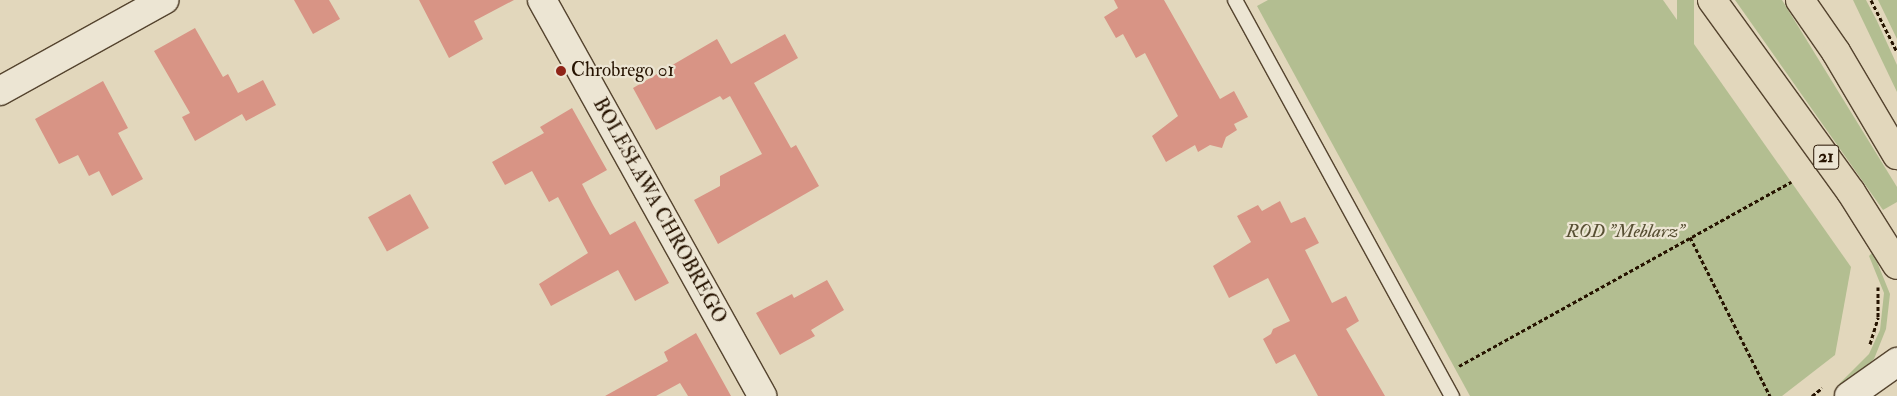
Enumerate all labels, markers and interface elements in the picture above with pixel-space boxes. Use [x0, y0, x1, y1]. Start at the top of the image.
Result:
place label: Chrobrego 01 [571, 60, 674, 82]
marker: Chrobrego 01 [555, 65, 567, 77]
street label: BOLESŁAWA CHROBREGO [587, 94, 731, 328]
road number: 21 [1812, 142, 1840, 172]
park label: ROD "Meblarz" [1566, 221, 1684, 243]

